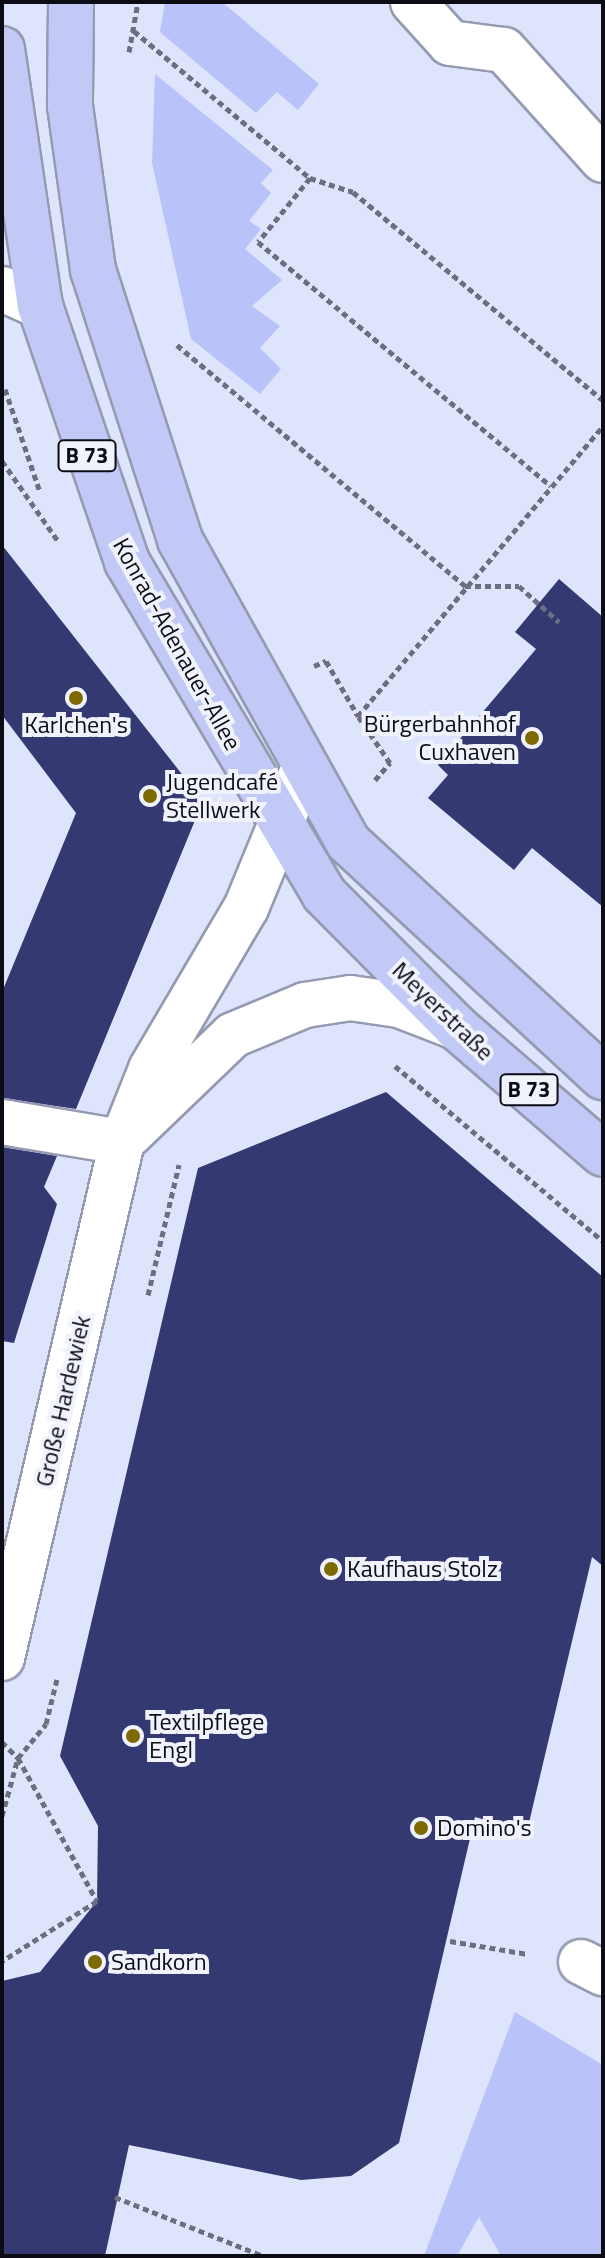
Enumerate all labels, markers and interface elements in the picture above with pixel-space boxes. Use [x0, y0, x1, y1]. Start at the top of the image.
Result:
road number: B 73 [57, 438, 117, 474]
street label: Konrad-Adenauer-Allee [107, 533, 247, 755]
marker: Karlchen's [67, 689, 85, 707]
place label: Bürgerbahnhof Cuxhaven [364, 710, 516, 766]
place label: Karlchen's [24, 711, 128, 739]
marker: Bürgerbahnhof Cuxhaven [523, 729, 541, 747]
place label: Jugendcafé Stellwerk [166, 768, 278, 824]
marker: Jugendcafé Stellwerk [141, 787, 159, 805]
street label: Meyerstraße [386, 956, 500, 1066]
road number: B 73 [499, 1072, 559, 1108]
street label: Große Hardewiek [29, 1313, 97, 1489]
place label: Kaufhaus Stolz [347, 1555, 498, 1583]
marker: Kaufhaus Stolz [322, 1560, 340, 1578]
place label: Textilpflege Engl [149, 1708, 264, 1764]
marker: Textilpflege Engl [124, 1727, 142, 1745]
place label: Domino's [437, 1814, 532, 1842]
marker: Domino's [412, 1819, 430, 1837]
place label: Sandkorn [111, 1948, 207, 1976]
marker: Sandkorn [86, 1953, 104, 1971]

